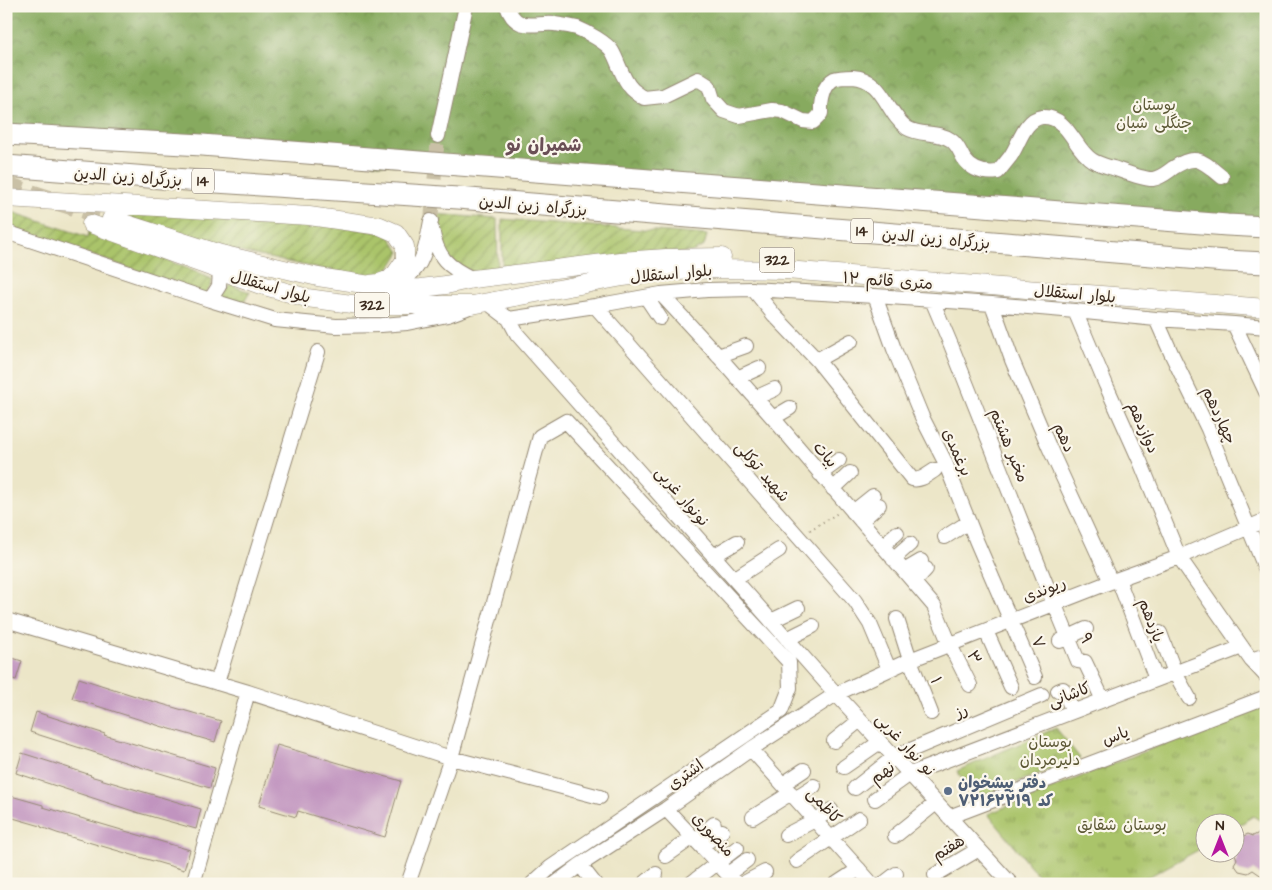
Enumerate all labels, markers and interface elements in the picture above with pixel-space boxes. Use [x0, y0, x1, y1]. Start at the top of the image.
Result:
park label: بوستان جنگلی شیان [1116, 94, 1192, 134]
district label: شمیران نو [505, 133, 581, 158]
street label: بزرگراه زین الدین [73, 162, 183, 192]
road number: 14 [192, 168, 214, 194]
street label: بزرگراه زین الدین [478, 190, 588, 222]
road number: 14 [851, 218, 873, 244]
street label: بزرگراه زین الدین [881, 223, 991, 255]
road number: 322 [760, 248, 794, 272]
street label: بلوار استقلال [629, 259, 713, 289]
street label: بلوار استقلال [228, 265, 313, 309]
street label: ۱۲ متری قائم [842, 267, 934, 296]
street label: بلوار استقلال [1033, 279, 1117, 309]
road number: 322 [354, 292, 390, 318]
street label: چهاردهم [1196, 383, 1242, 448]
street label: دوازدهم [1121, 398, 1164, 457]
street label: مخبر هشتم [983, 405, 1034, 486]
street label: دهم [1047, 419, 1080, 456]
street label: برغمدی [937, 425, 977, 480]
street label: شهید توکلی [730, 437, 795, 507]
street label: بیات [808, 437, 843, 472]
street label: نونوار غربی [650, 462, 715, 532]
street label: ریوندی [1019, 572, 1069, 608]
street label: یازدهم [1132, 595, 1169, 646]
street label: ۹ [1074, 629, 1098, 647]
street label: ۷ [1026, 633, 1050, 652]
street label: ۳ [961, 647, 987, 668]
street label: ۱ [925, 674, 947, 687]
street label: کاشانی [1045, 677, 1094, 713]
street label: رز [950, 698, 971, 724]
street label: نو نوار غربی [870, 708, 940, 781]
street label: یاس [1099, 721, 1132, 751]
park label: بوستان دلیرمردان [1020, 731, 1080, 771]
street label: اشتری [663, 754, 708, 795]
street label: نهم [866, 756, 900, 790]
place label: دفتر پیشخوان کد ۷۲۱۶۲۲۱۹ [958, 772, 1053, 812]
street label: کاظمی [802, 783, 847, 829]
marker: دفتر پیشخوان کد ۷۲۱۶۲۲۱۹ [942, 785, 954, 797]
street label: منصوری [687, 808, 740, 862]
north arrow [1194, 812, 1244, 862]
park label: بوستان شقایق [1077, 814, 1167, 836]
text: N [1216, 816, 1225, 836]
street label: هفتم [928, 830, 969, 867]

